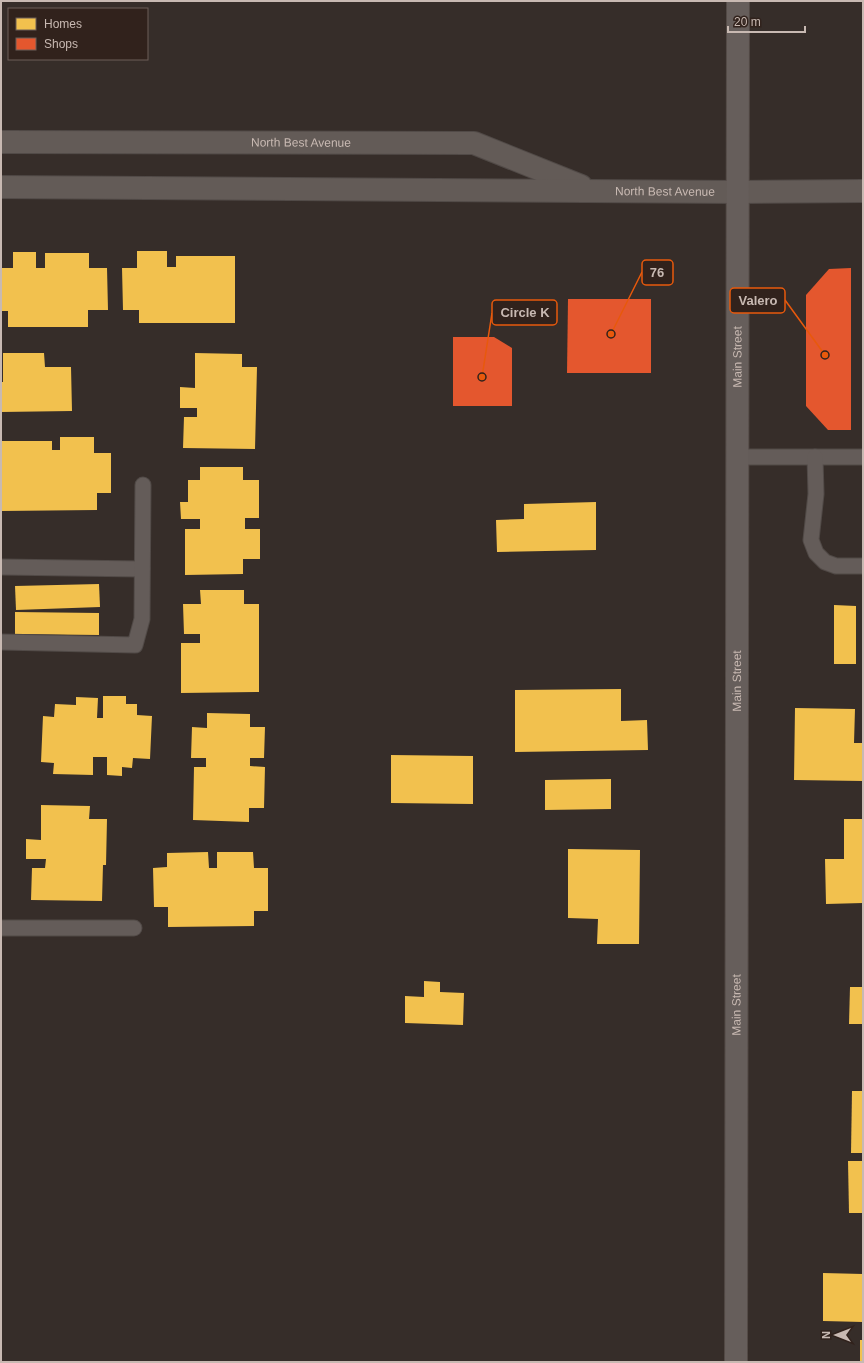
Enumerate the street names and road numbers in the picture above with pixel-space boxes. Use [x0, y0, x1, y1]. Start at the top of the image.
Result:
street label: North Best Avenue [251, 136, 351, 150]
street label: North Best Avenue [615, 184, 715, 199]
street label: Main Street [730, 326, 745, 388]
street label: Main Street [730, 650, 744, 712]
street label: Main Street [729, 974, 744, 1036]

